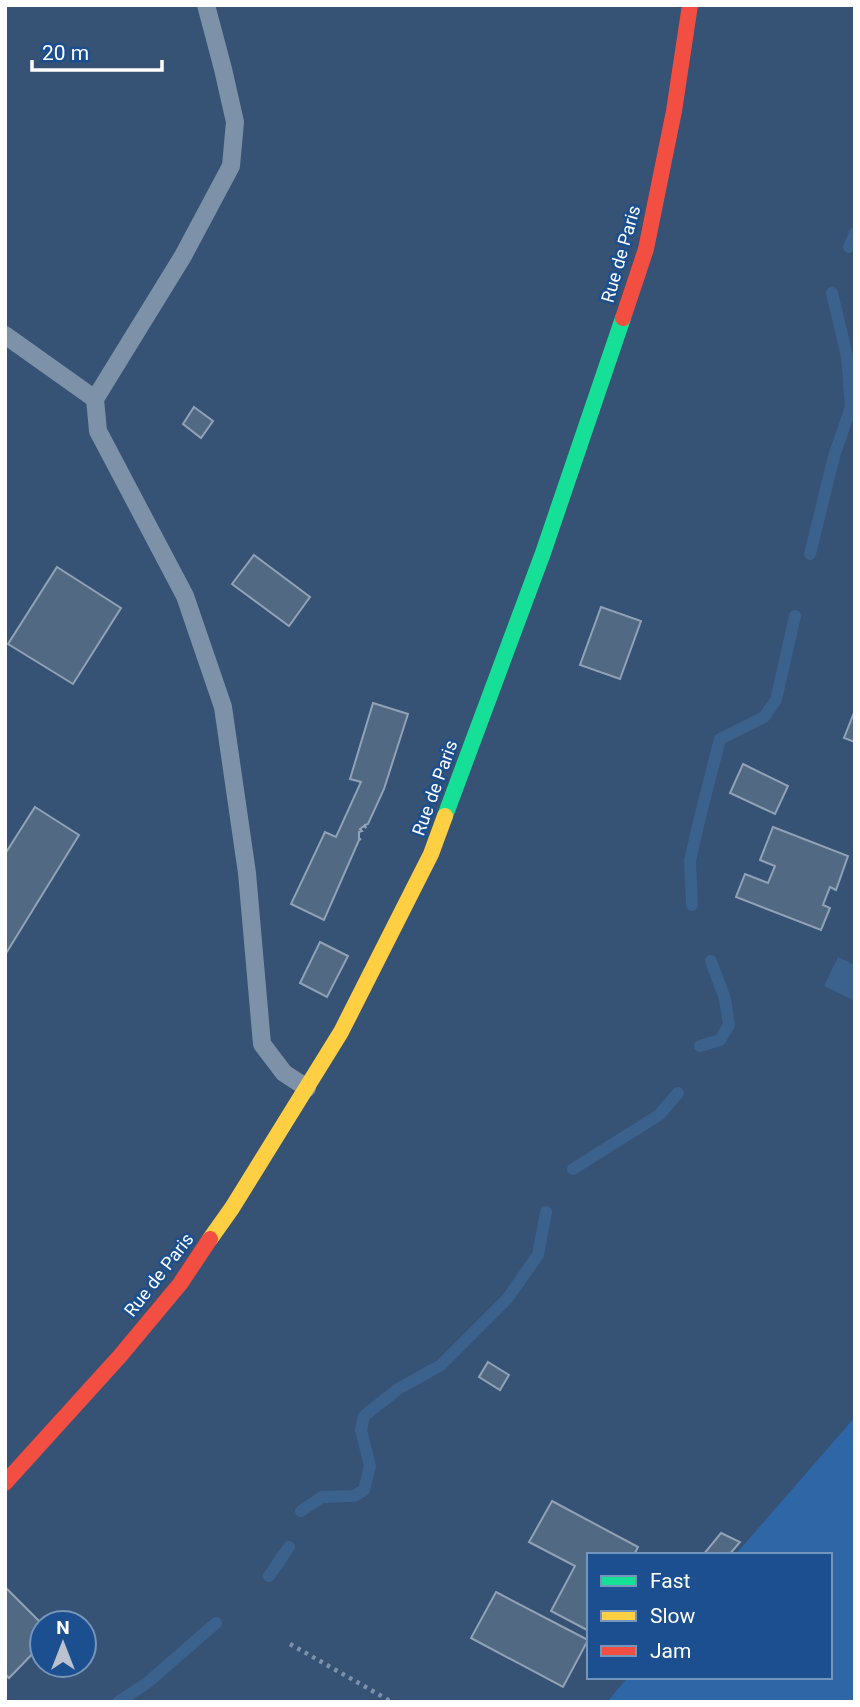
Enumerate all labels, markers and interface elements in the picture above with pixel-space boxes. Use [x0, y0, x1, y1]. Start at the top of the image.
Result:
scale bar [32, 28, 161, 72]
text: 20 m [42, 41, 89, 65]
street label: Rue de Paris [597, 203, 644, 305]
street label: Rue de Paris [408, 737, 462, 838]
street label: Rue de Paris [120, 1229, 198, 1321]
legend [587, 1553, 832, 1679]
text: Fast [650, 1569, 691, 1593]
text: Slow [650, 1604, 696, 1628]
north arrow [28, 1609, 98, 1679]
text: N [56, 1616, 70, 1639]
text: Jam [650, 1639, 691, 1663]

